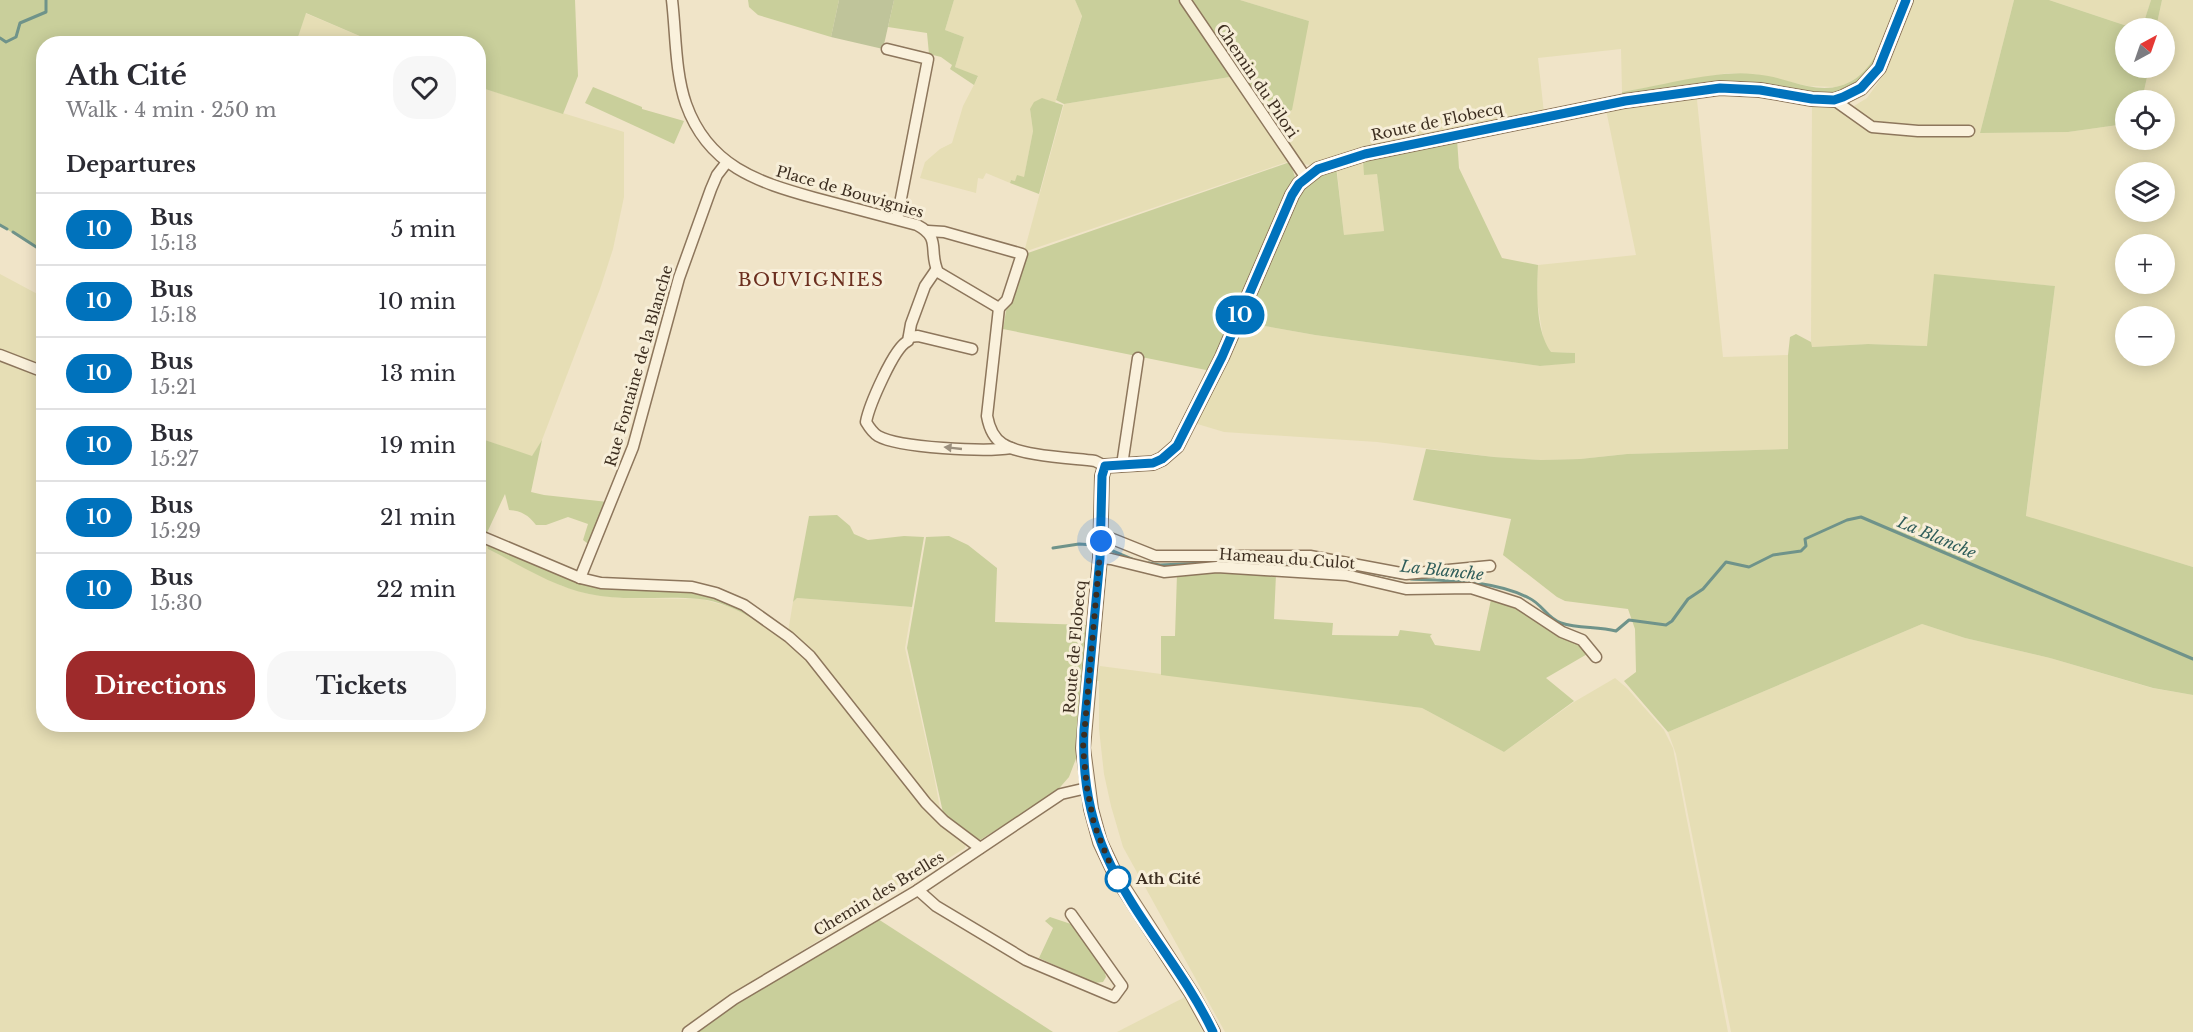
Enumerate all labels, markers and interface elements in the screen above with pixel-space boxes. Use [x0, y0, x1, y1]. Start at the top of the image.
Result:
north arrow [2115, 18, 2175, 78]
map controls [2115, 18, 2175, 366]
street label: Chemin du Pilori [1212, 20, 1303, 141]
button: heart [393, 56, 456, 119]
text: Ath Cité [66, 58, 187, 93]
button: locate [2115, 90, 2175, 150]
text: Walk · 4 min · 250 m [66, 98, 276, 122]
street label: Route de Flobecq [1369, 98, 1505, 145]
text: Departures [66, 151, 196, 178]
street label: Place de Bouvignies [774, 161, 926, 222]
button: layers [2115, 162, 2175, 222]
text: Bus [150, 204, 193, 231]
text: 10 [86, 216, 112, 242]
text: 5 min [391, 216, 456, 243]
text: 15:13 [150, 231, 197, 255]
button: + [2115, 234, 2175, 294]
street label: Rue Fontaine de la Blanche [601, 263, 676, 469]
district label: BOUVIGNIES [738, 269, 884, 291]
text: Bus [150, 276, 193, 303]
text: 10 [86, 288, 112, 314]
text: 10 min [378, 288, 456, 315]
line badge: 10 [1213, 296, 1267, 334]
text: 10 [1227, 302, 1253, 328]
text: 15:18 [150, 303, 197, 327]
button: − [2115, 306, 2175, 366]
text: Bus [150, 348, 193, 375]
text: 10 [86, 360, 112, 386]
text: 13 min [380, 360, 456, 387]
text: 15:21 [150, 375, 197, 399]
text: Bus [150, 420, 193, 447]
text: 10 [86, 432, 112, 458]
text: 19 min [379, 432, 456, 459]
one-way arrow [944, 443, 963, 453]
text: 15:27 [150, 447, 198, 471]
text: Bus [150, 492, 193, 519]
text: 10 [86, 504, 112, 530]
text: 21 min [380, 504, 456, 531]
water label: La Blanche [1894, 511, 1980, 563]
text: 15:29 [150, 519, 201, 543]
your location [1086, 526, 1116, 556]
street label: Hameau du Culot [1218, 544, 1356, 573]
water label: La Blanche [1398, 556, 1485, 584]
text: Bus [150, 564, 193, 591]
text: 10 [86, 576, 112, 602]
text: 22 min [376, 576, 456, 603]
street label: Route de Flobecq [1059, 579, 1090, 715]
text: 15:30 [150, 591, 203, 615]
button: Directions [66, 651, 255, 720]
button: Tickets [267, 651, 456, 720]
street label: Chemin des Brelles [810, 847, 948, 940]
marker: Ath Cité [1105, 866, 1131, 892]
place label: Ath Cité [1135, 869, 1201, 888]

